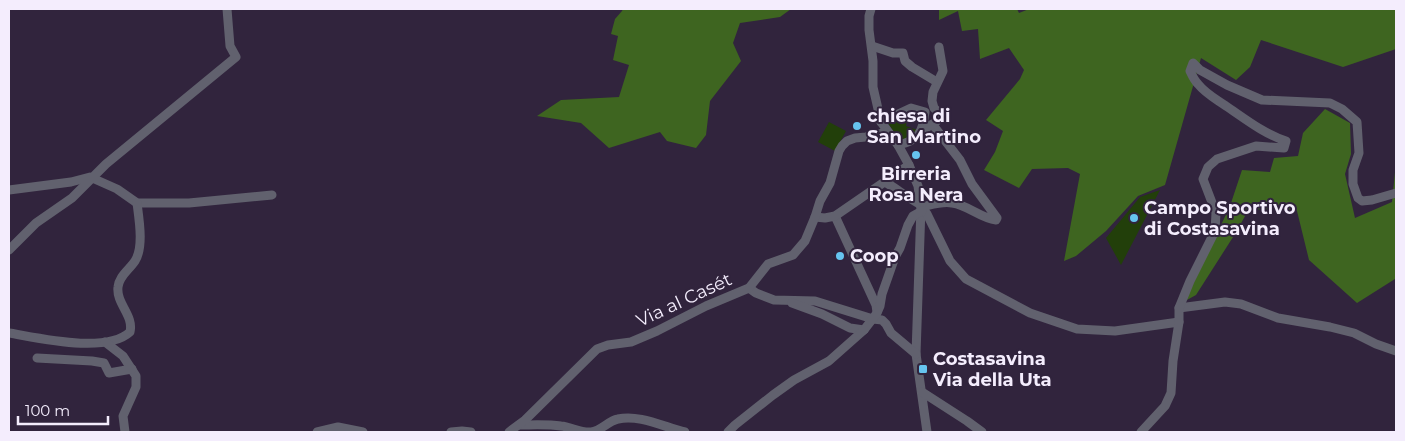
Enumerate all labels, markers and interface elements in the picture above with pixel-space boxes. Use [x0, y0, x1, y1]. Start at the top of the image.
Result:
place label: chiesa di San Martino [867, 105, 981, 148]
marker: chiesa di San Martino [851, 120, 863, 132]
marker: Birreria Rosa Nera [910, 149, 922, 161]
place label: Birreria Rosa Nera [869, 163, 963, 206]
place label: Campo Sportivo di Costasavina [1144, 197, 1296, 240]
marker: Campo Sportivo di Costasavina [1128, 212, 1140, 224]
place label: Coop [850, 245, 899, 267]
marker: Coop [834, 250, 846, 262]
street label: Via al Casét [633, 268, 735, 332]
place label: Costasavina Via della Uta [932, 348, 1052, 391]
marker: Costasavina Via della Uta [917, 363, 929, 375]
scale bar [18, 394, 108, 426]
text: 100 m [25, 401, 70, 420]

